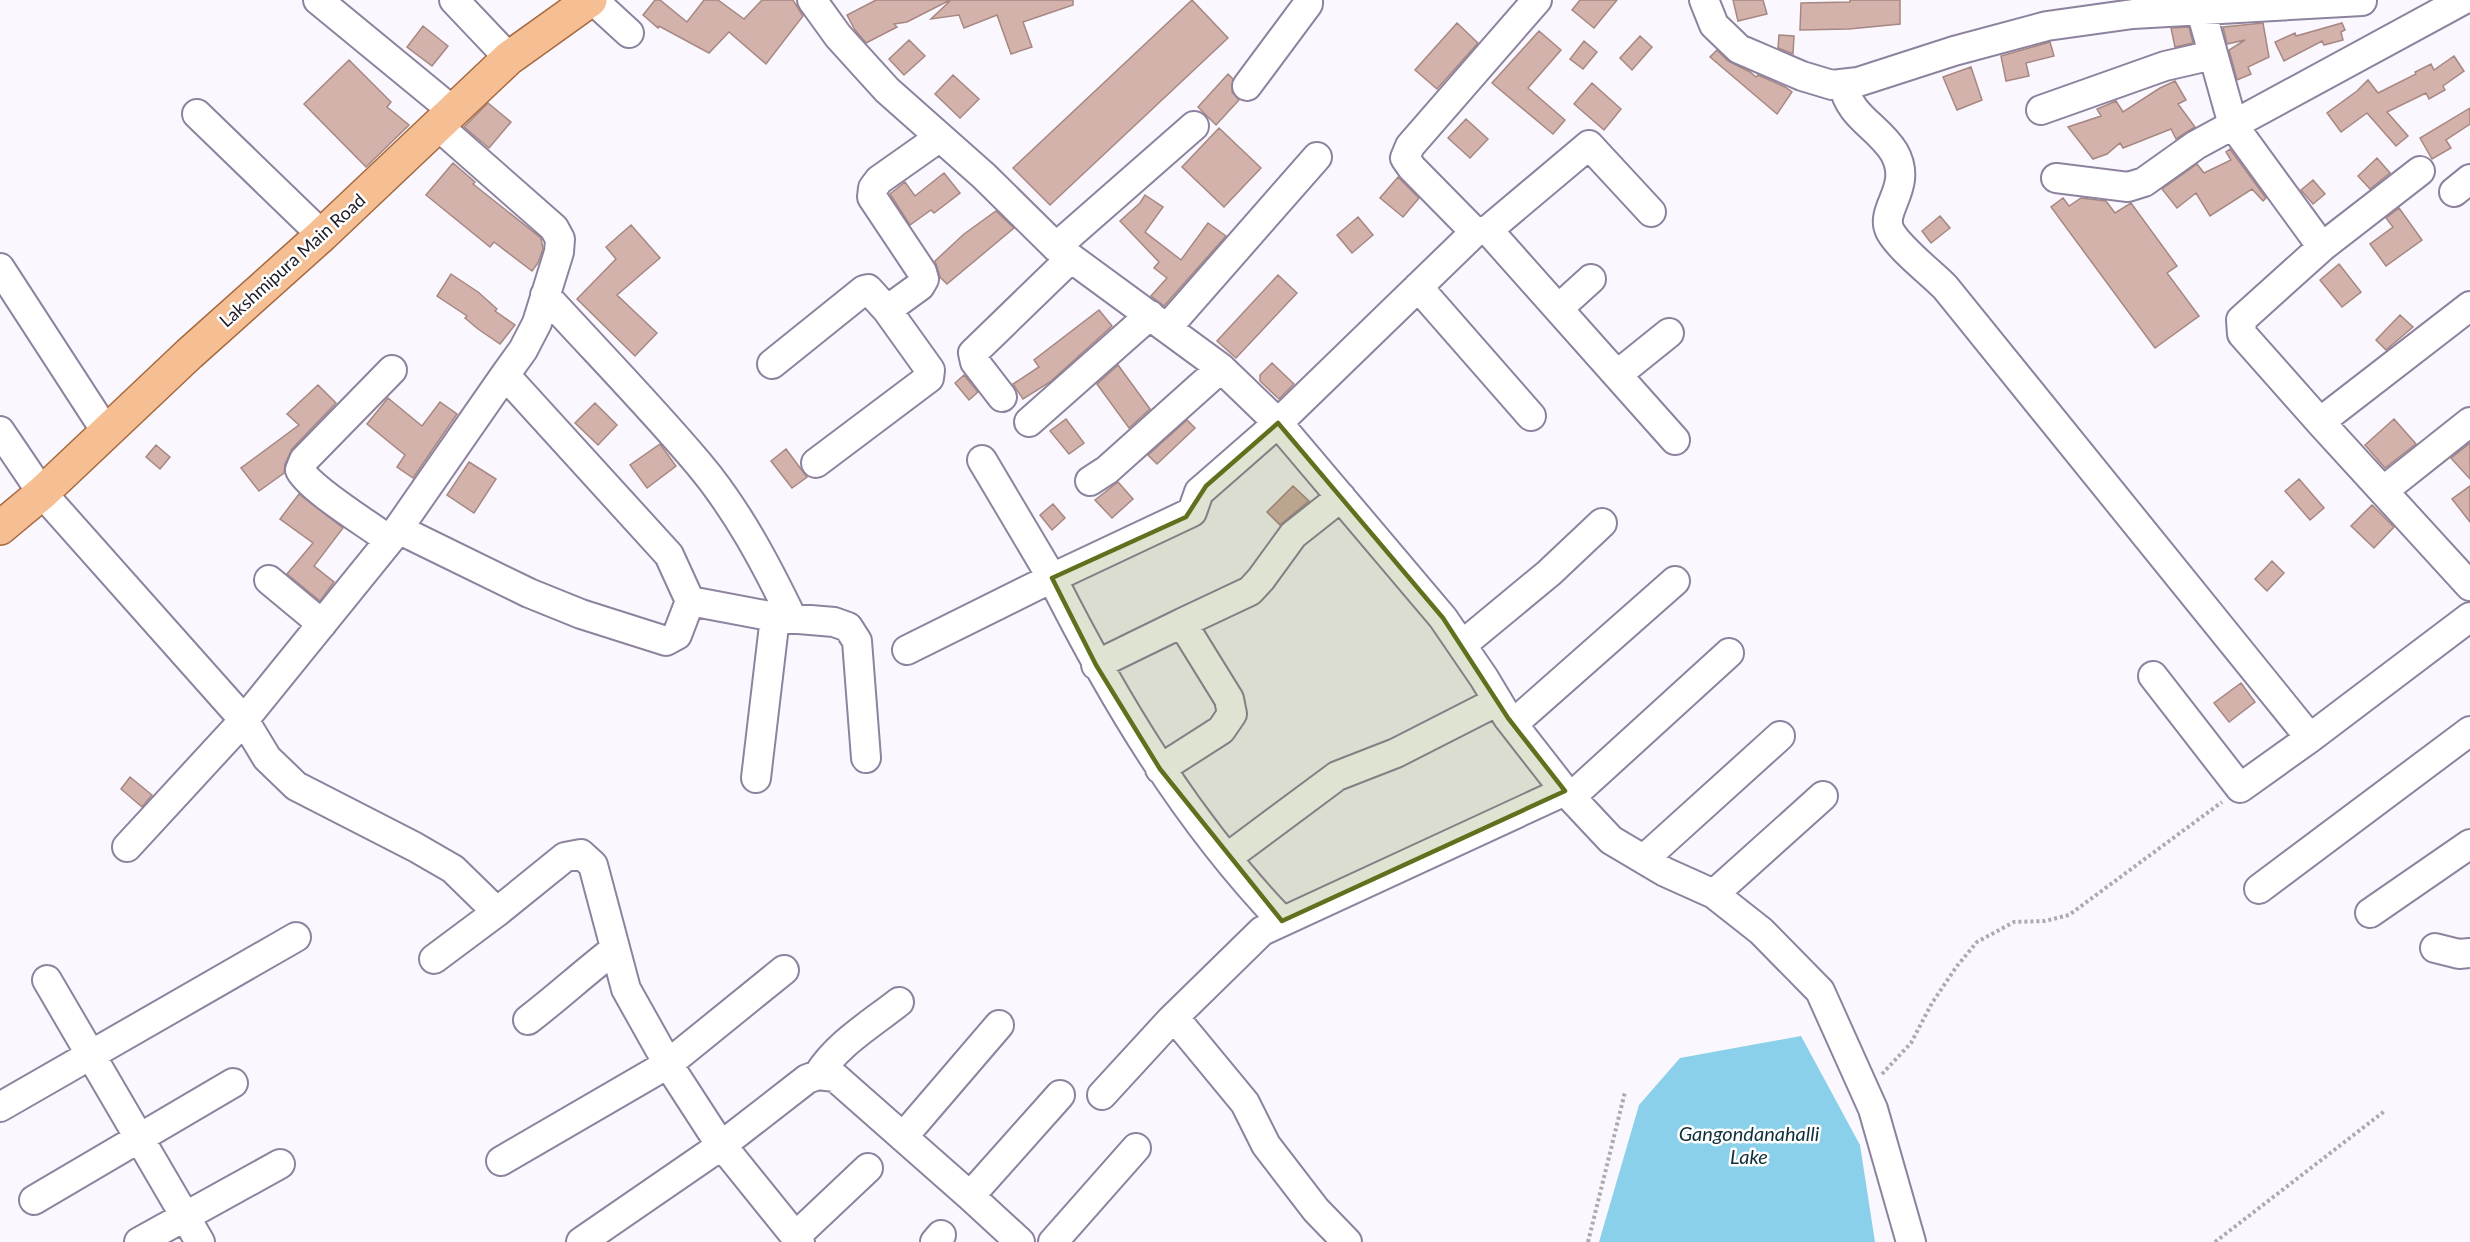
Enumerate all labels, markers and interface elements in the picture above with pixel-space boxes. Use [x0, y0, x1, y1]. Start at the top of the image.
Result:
street label: Lakshmipura Main Road [215, 189, 369, 331]
water label: Gangondanahalli Lake [1679, 1121, 1820, 1168]

